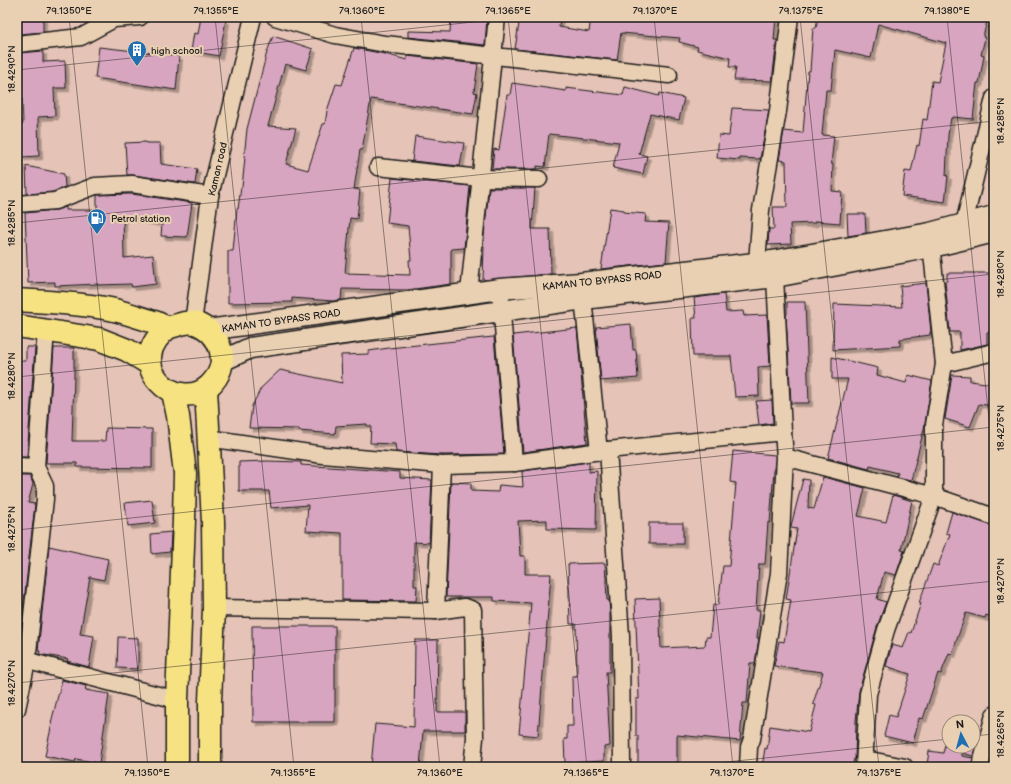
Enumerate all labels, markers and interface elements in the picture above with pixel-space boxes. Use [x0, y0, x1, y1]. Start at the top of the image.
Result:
text: 79.1350°E [46, 5, 92, 17]
text: 79.1355°E [193, 5, 239, 17]
text: 79.1360°E [339, 5, 385, 17]
text: 79.1365°E [485, 5, 531, 17]
text: 79.1370°E [633, 5, 678, 17]
text: 79.1375°E [779, 5, 824, 17]
text: 79.1380°E [924, 5, 970, 17]
building icon: high school [126, 39, 148, 67]
text: 18.4290°N [6, 45, 18, 93]
place label: high school [151, 45, 202, 57]
text: 18.4285°N [995, 97, 1007, 145]
street label: Kaman road [206, 141, 230, 197]
text: 18.4285°N [6, 199, 18, 247]
fuel station icon: Petrol station [86, 207, 108, 235]
place label: Petrol station [111, 213, 170, 225]
text: 18.4280°N [995, 250, 1007, 298]
street label: KAMAN TO BYPASS ROAD [542, 269, 662, 293]
street label: KAMAN TO BYPASS ROAD [221, 307, 341, 335]
text: 18.4280°N [6, 352, 18, 400]
text: 18.4275°N [995, 405, 1007, 451]
text: 18.4275°N [6, 506, 18, 552]
text: 18.4270°N [995, 558, 1007, 604]
text: 18.4270°N [6, 660, 18, 706]
text: 18.4265°N [995, 710, 1007, 758]
north arrow [941, 714, 981, 754]
text: N [955, 718, 965, 731]
text: 79.1350°E [124, 767, 170, 779]
text: 79.1355°E [270, 767, 316, 779]
text: 79.1360°E [417, 767, 463, 779]
text: 79.1365°E [563, 767, 609, 779]
text: 79.1370°E [710, 767, 755, 779]
text: 79.1375°E [857, 767, 902, 779]

